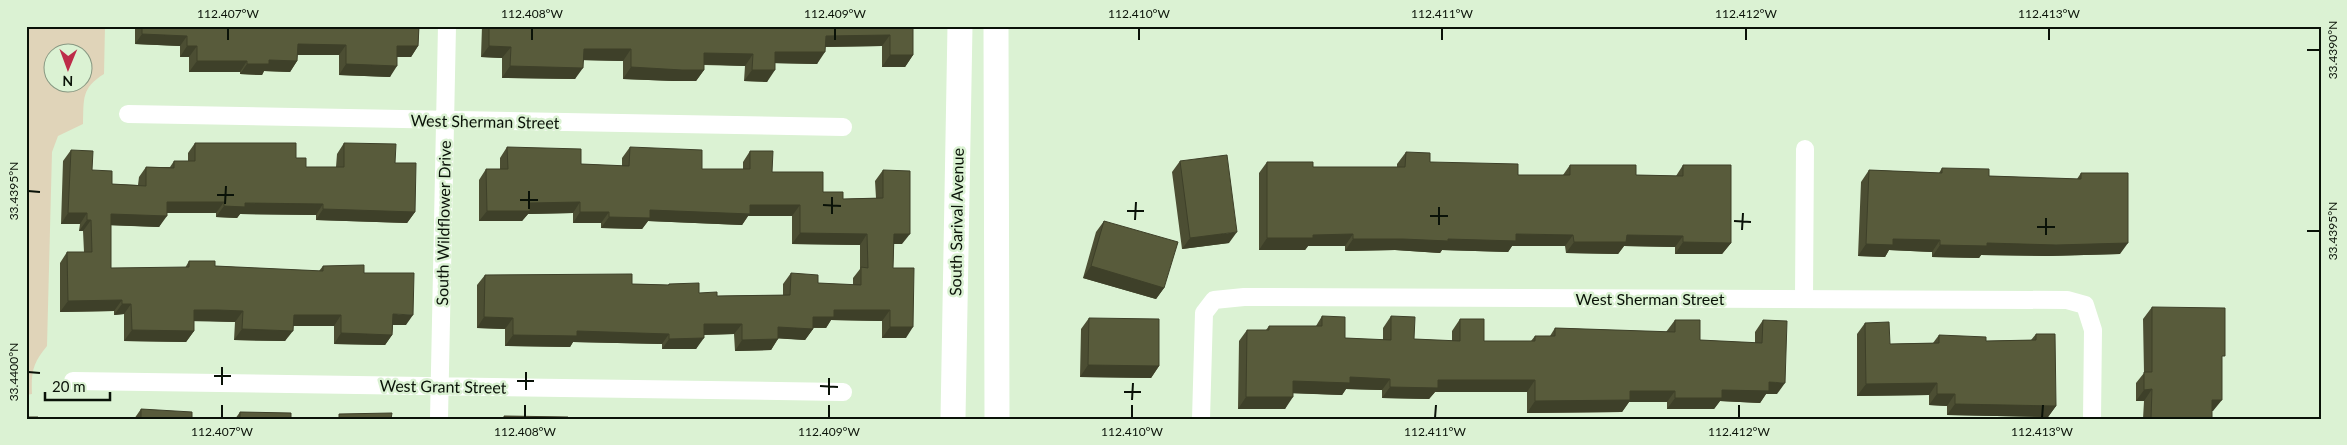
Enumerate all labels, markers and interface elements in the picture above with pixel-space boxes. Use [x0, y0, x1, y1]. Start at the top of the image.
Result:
text: 112.407°W [197, 6, 260, 21]
text: 112.408°W [501, 6, 564, 21]
text: 112.409°W [804, 6, 867, 21]
text: 112.410°W [1108, 6, 1171, 21]
text: 112.411°W [1411, 6, 1474, 21]
text: 112.412°W [1715, 6, 1778, 21]
text: 112.413°W [2018, 6, 2081, 21]
text: 33.4390°N [2325, 21, 2340, 79]
north arrow [42, 42, 92, 92]
text: N [62, 73, 73, 90]
street label: West Sherman Street [410, 110, 560, 132]
street label: South Wildflower Drive [432, 140, 454, 306]
street label: South Sarival Avenue [945, 148, 967, 296]
text: 33.4395°N [6, 162, 21, 220]
text: 33.4395°N [2325, 202, 2340, 260]
street label: West Sherman Street [1576, 289, 1725, 308]
text: 33.4400°N [6, 343, 21, 401]
scale bar [45, 370, 110, 402]
street label: West Grant Street [379, 375, 507, 397]
text: 20 m [52, 377, 86, 395]
text: 112.407°W [191, 424, 254, 439]
text: 112.408°W [494, 424, 557, 439]
text: 112.409°W [798, 424, 861, 439]
text: 112.410°W [1101, 424, 1164, 439]
text: 112.411°W [1404, 424, 1467, 439]
text: 112.412°W [1708, 424, 1771, 439]
text: 112.413°W [2011, 424, 2074, 439]

